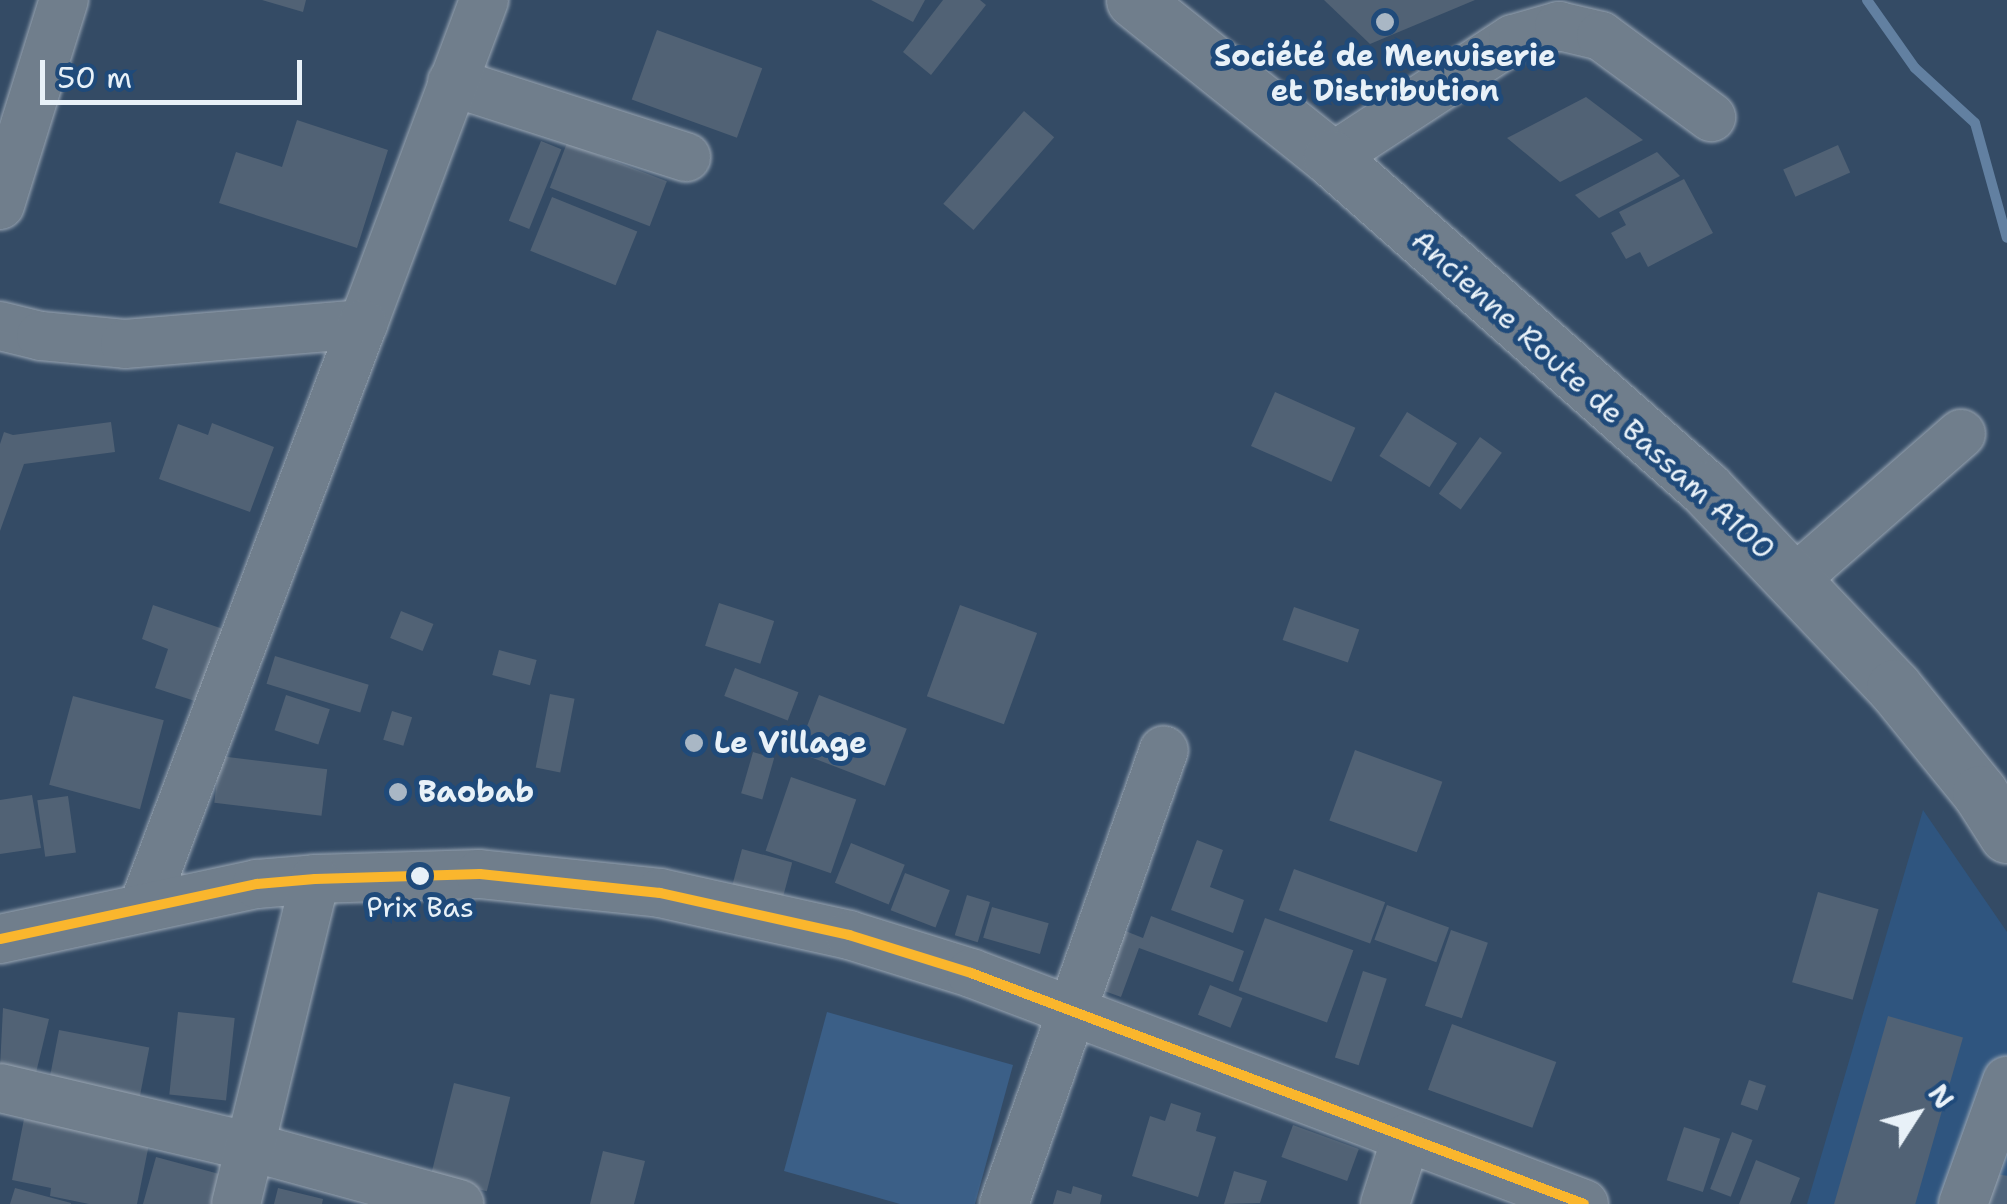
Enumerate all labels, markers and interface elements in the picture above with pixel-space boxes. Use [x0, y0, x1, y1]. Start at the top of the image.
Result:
marker: Société de Menuiserie et Distribution [1374, 11, 1396, 33]
place label: Société de Menuiserie et Distribution [1214, 38, 1556, 108]
scale bar [45, 40, 308, 102]
text: 50 m [57, 57, 132, 98]
street label: Ancienne Route de Bassam A100 [1404, 222, 1782, 568]
place label: Le Village [714, 725, 867, 761]
marker: Le Village [683, 732, 705, 754]
place label: Baobab [418, 774, 534, 810]
marker: Baobab [387, 781, 409, 803]
marker: Prix Bas [410, 866, 430, 886]
place label: Prix Bas [366, 890, 474, 924]
north arrow [1867, 1064, 1967, 1164]
text: N [1919, 1076, 1963, 1117]

